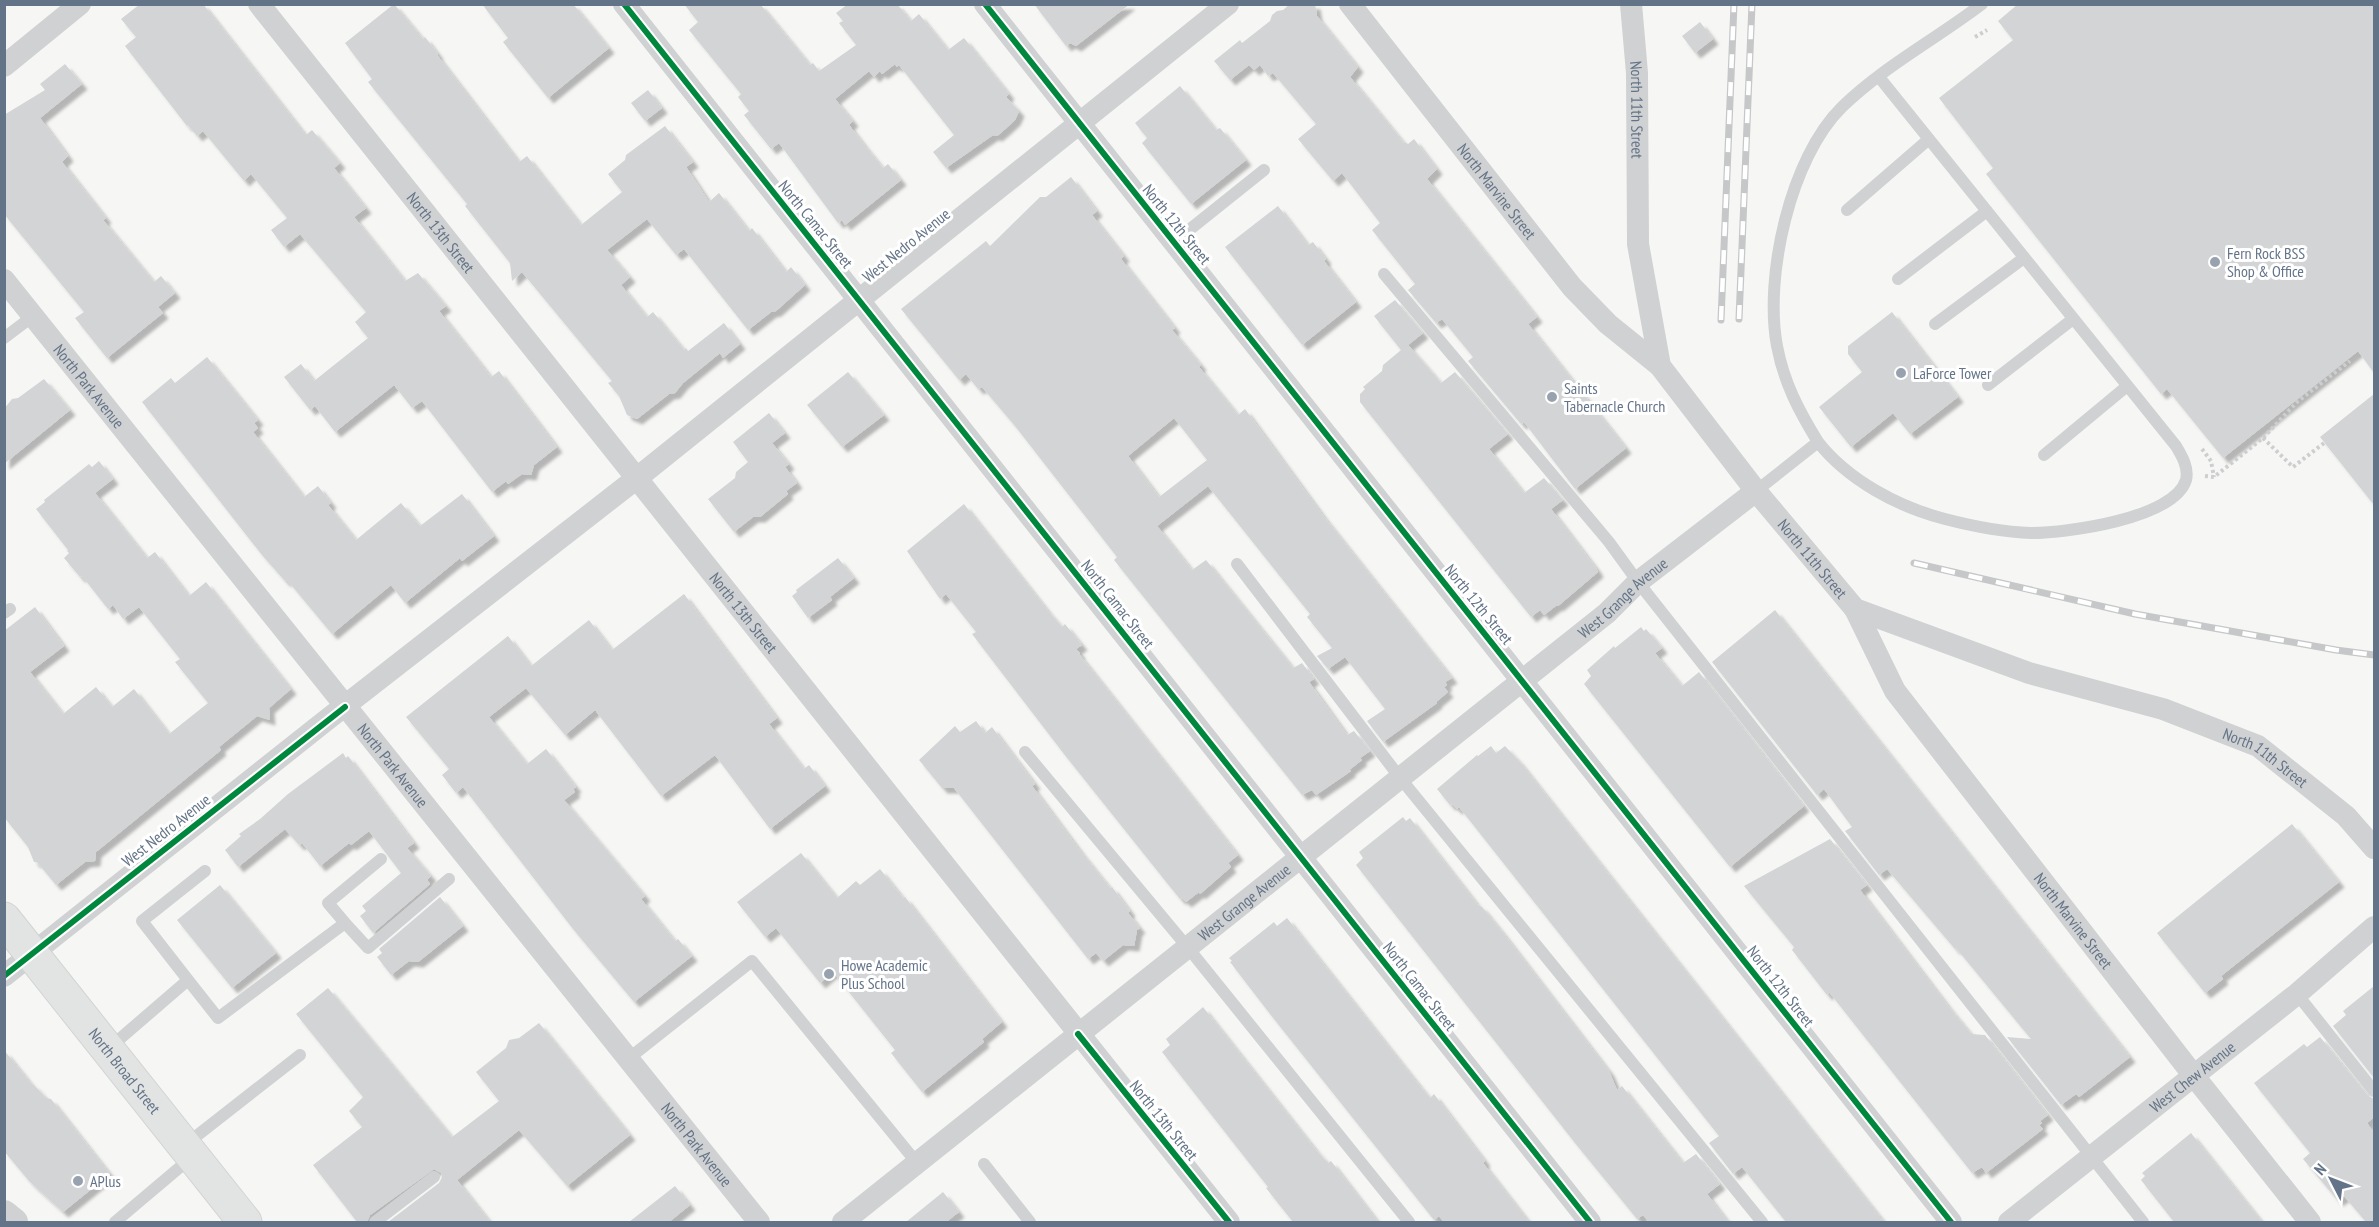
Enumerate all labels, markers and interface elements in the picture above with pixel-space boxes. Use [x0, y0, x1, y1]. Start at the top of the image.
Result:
street label: North 11th Street [1626, 60, 1648, 159]
street label: North Marvine Street [1453, 139, 1541, 244]
street label: North Camac Street [774, 176, 858, 272]
street label: North 12th Street [1139, 180, 1216, 269]
street label: North 13th Street [403, 188, 479, 277]
street label: West Nedro Avenue [858, 204, 954, 286]
place label: Fern Rock BSS Shop & Office [2227, 243, 2305, 281]
marker: Fern Rock BSS Shop & Office [2208, 255, 2222, 269]
street label: North Park Avenue [49, 340, 129, 432]
place label: LaForce Tower [1913, 363, 1992, 383]
marker: LaForce Tower [1894, 366, 1908, 380]
place label: Saints Tabernacle Church [1564, 378, 1665, 416]
marker: Saints Tabernacle Church [1545, 390, 1559, 404]
street label: North 11th Street [1774, 515, 1852, 603]
street label: West Grange Avenue [1574, 553, 1671, 642]
street label: North Camac Street [1077, 556, 1159, 653]
street label: North 12th Street [1441, 560, 1518, 649]
street label: North 13th Street [705, 568, 782, 657]
street label: North Park Avenue [353, 719, 433, 811]
street label: North 11th Street [2220, 723, 2312, 792]
street label: West Nedro Avenue [118, 789, 214, 871]
street label: West Grange Avenue [1194, 859, 1294, 945]
street label: North Marvine Street [2030, 869, 2117, 973]
street label: North Camac Street [1379, 938, 1461, 1035]
street label: North 12th Street [1743, 941, 1819, 1031]
place label: Howe Academic Plus School [841, 955, 928, 993]
marker: Howe Academic Plus School [822, 967, 836, 981]
street label: North Broad Street [85, 1024, 165, 1118]
street label: West Chew Avenue [2146, 1037, 2239, 1117]
street label: North 13th Street [1126, 1076, 1203, 1165]
street label: North Park Avenue [657, 1099, 737, 1191]
north arrow [2301, 1149, 2361, 1209]
text: N [2310, 1159, 2330, 1179]
place label: APlus [90, 1171, 121, 1191]
marker: APlus [71, 1174, 85, 1188]

